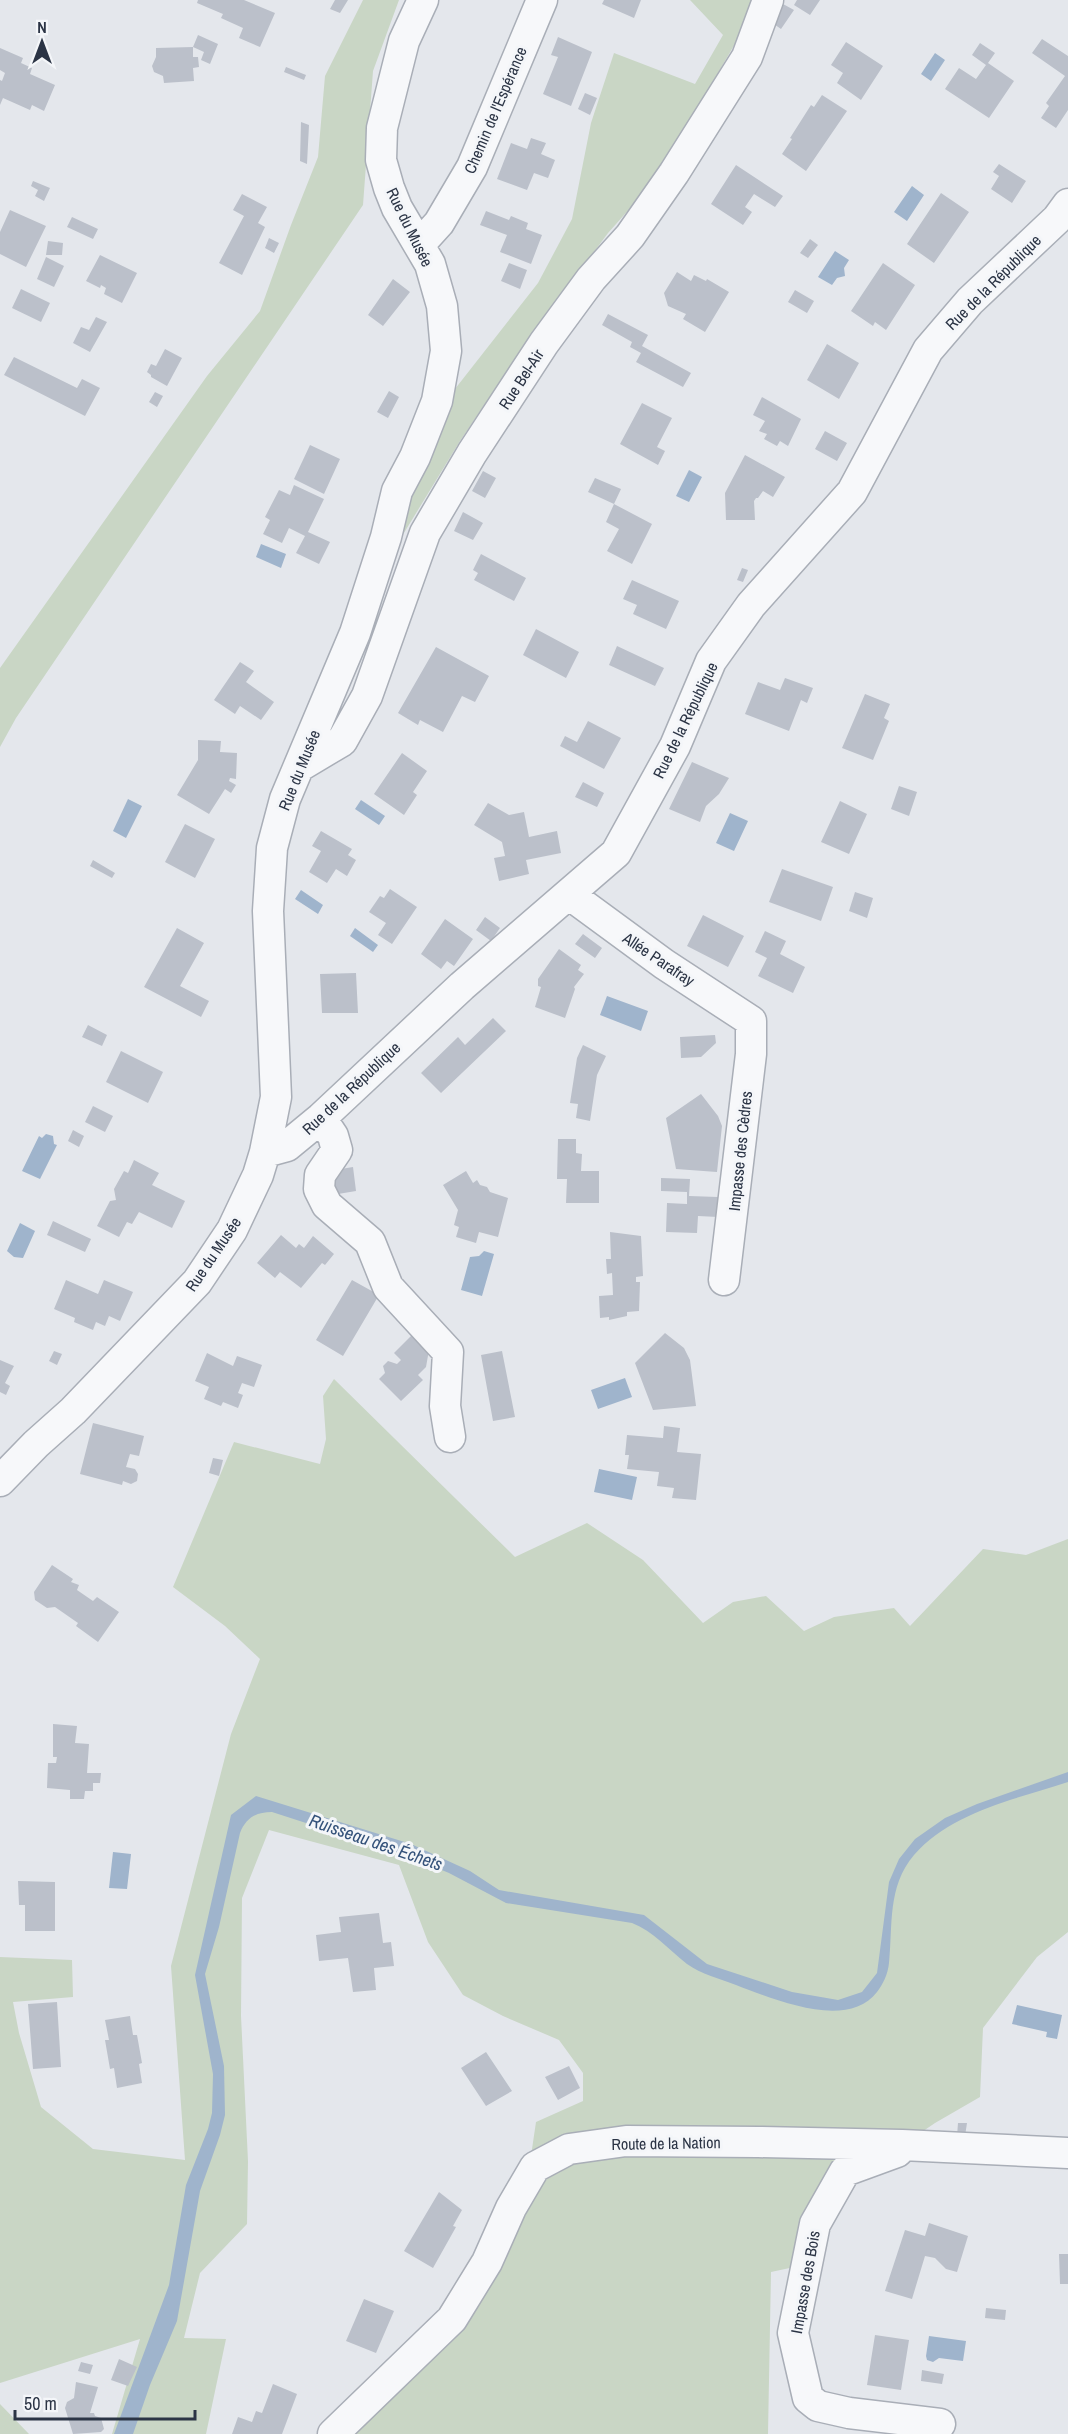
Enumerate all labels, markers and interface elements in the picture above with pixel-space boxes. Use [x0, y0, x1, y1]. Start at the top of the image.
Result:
north arrow [12, 12, 72, 72]
text: N [37, 16, 47, 38]
street label: Chemin de l'Espérance [458, 43, 532, 177]
street label: Rue du Musée [381, 184, 439, 270]
street label: Rue de la République [940, 229, 1046, 335]
street label: Rue Bel-Air [493, 344, 549, 413]
street label: Rue de la République [647, 658, 723, 782]
street label: Rue du Musée [273, 726, 325, 814]
street label: Allée Parafray [618, 926, 700, 991]
street label: Rue de la République [297, 1037, 405, 1139]
street label: Impasse des Cèdres [723, 1090, 757, 1212]
street label: Rue du Musée [180, 1212, 246, 1296]
water label: Ruisseau des Échets [306, 1807, 446, 1877]
street label: Route de la Nation [611, 2131, 721, 2155]
street label: Impasse des Bois [785, 2229, 825, 2335]
scale bar [15, 2383, 195, 2421]
text: 50 m [24, 2391, 57, 2416]

